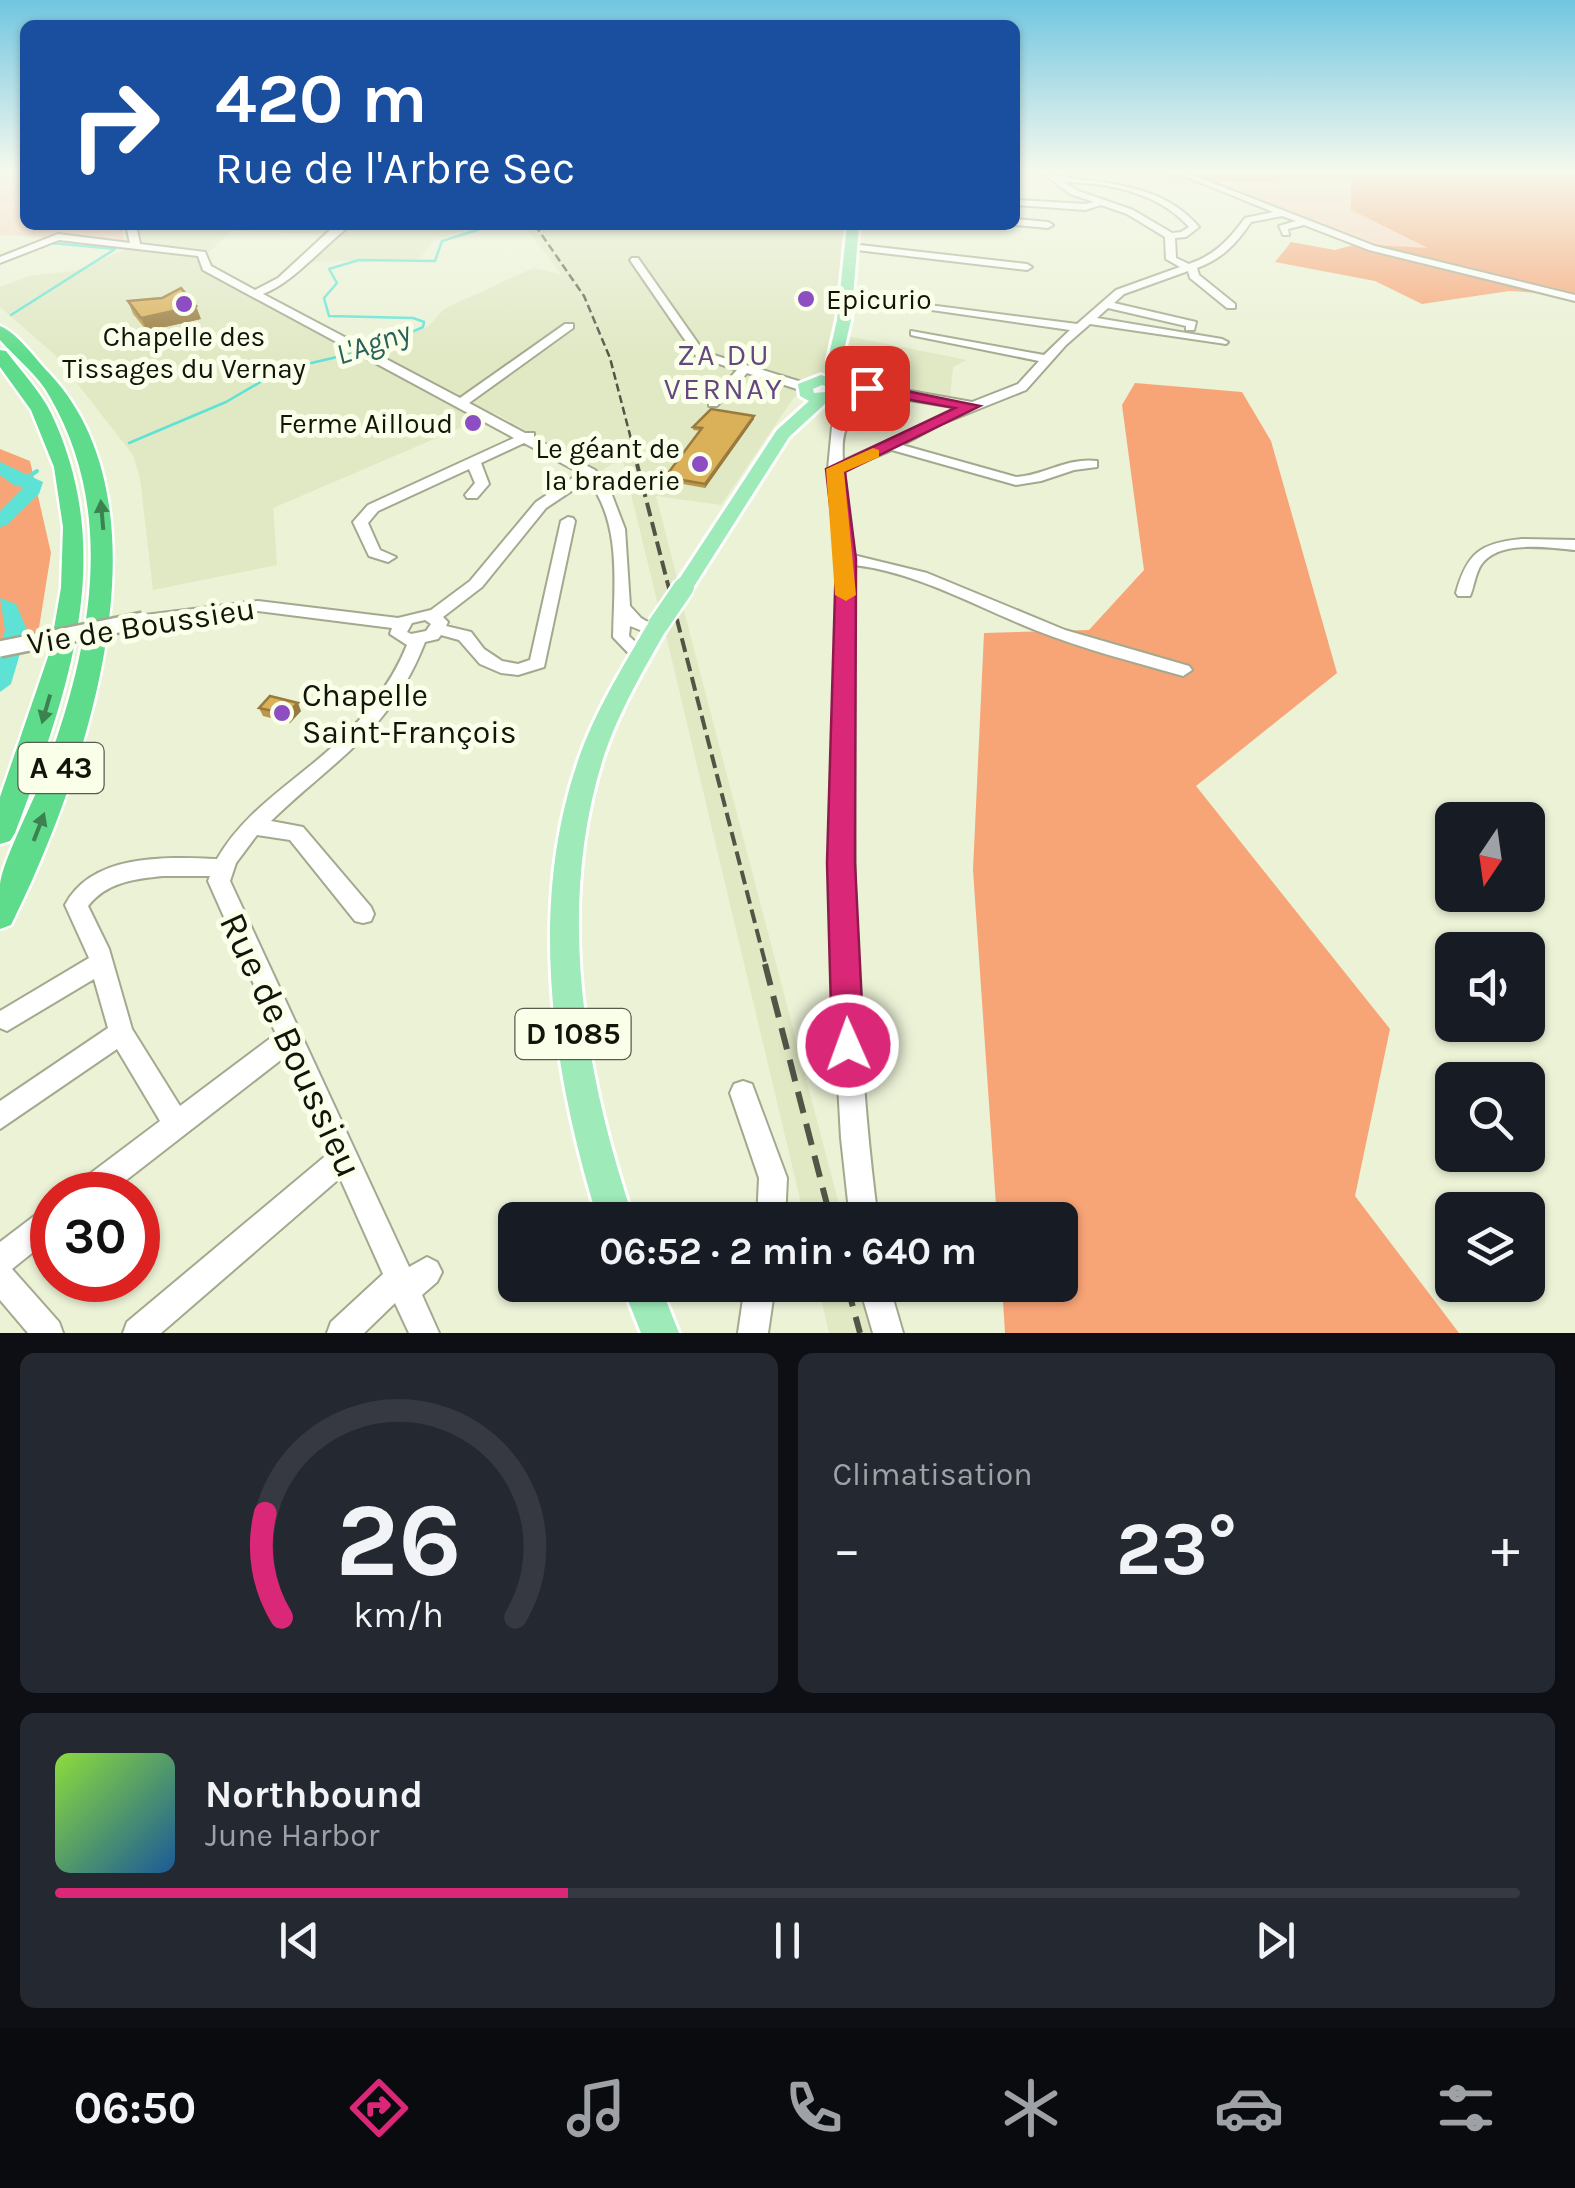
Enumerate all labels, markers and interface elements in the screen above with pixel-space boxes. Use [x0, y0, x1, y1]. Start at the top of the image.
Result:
text: 420 m [215, 58, 427, 140]
icon: right [50, 60, 180, 190]
text: Rue de l'Arbre Sec [215, 142, 575, 194]
place label: Epicurio [826, 283, 932, 316]
marker: Epicurio [795, 288, 817, 310]
marker: Chapelle des Tissages du Vernay [173, 293, 195, 315]
water label: L'Agny [331, 313, 416, 372]
place label: Chapelle des Tissages du Vernay [62, 320, 306, 385]
district label: ZA DU VERNAY [664, 337, 784, 407]
pin [825, 346, 910, 431]
icon: arrive [840, 361, 895, 416]
place label: Ferme Ailloud [278, 407, 453, 440]
marker: Ferme Ailloud [462, 412, 484, 434]
place label: Le géant de la braderie [535, 432, 680, 497]
marker: Le géant de la braderie [689, 453, 711, 475]
one-way arrow [93, 499, 109, 531]
street label: Vie de Boussieu [24, 590, 258, 662]
place label: Chapelle Saint-François [302, 677, 517, 751]
one-way arrow [38, 694, 53, 725]
marker: Chapelle Saint-François [271, 702, 293, 724]
road number: A 43 [18, 743, 104, 793]
north arrow [1435, 802, 1545, 912]
map controls [1435, 802, 1545, 1302]
one-way arrow [31, 812, 47, 842]
street label: Rue de Boussieu [210, 905, 372, 1185]
button: sound [1435, 932, 1545, 1042]
position arrow [796, 993, 900, 1097]
road number: D 1085 [516, 1009, 630, 1059]
button: search [1435, 1062, 1545, 1172]
speed limit sign: 30 [30, 1172, 160, 1302]
button: layers [1435, 1192, 1545, 1302]
text: 06:52 · 2 min · 640 m [599, 1229, 977, 1274]
text: Climatisation [833, 1456, 1033, 1493]
text: 26 [336, 1480, 462, 1601]
text: 23° [1116, 1505, 1237, 1593]
text: − [833, 1517, 861, 1581]
text: + [1491, 1517, 1520, 1581]
text: km/h [353, 1594, 444, 1636]
text: Northbound [205, 1772, 423, 1817]
text: June Harbor [205, 1817, 379, 1854]
icon: previous [272, 1913, 327, 1968]
icon: pause [760, 1913, 815, 1968]
icon: next [1248, 1913, 1303, 1968]
icon: directions [344, 2073, 414, 2143]
icon: music [561, 2073, 631, 2143]
icon: phone [779, 2073, 849, 2143]
icon: climate [996, 2073, 1066, 2143]
icon: car [1214, 2073, 1284, 2143]
icon: filters [1431, 2073, 1501, 2143]
text: 06:50 [74, 2082, 196, 2134]

